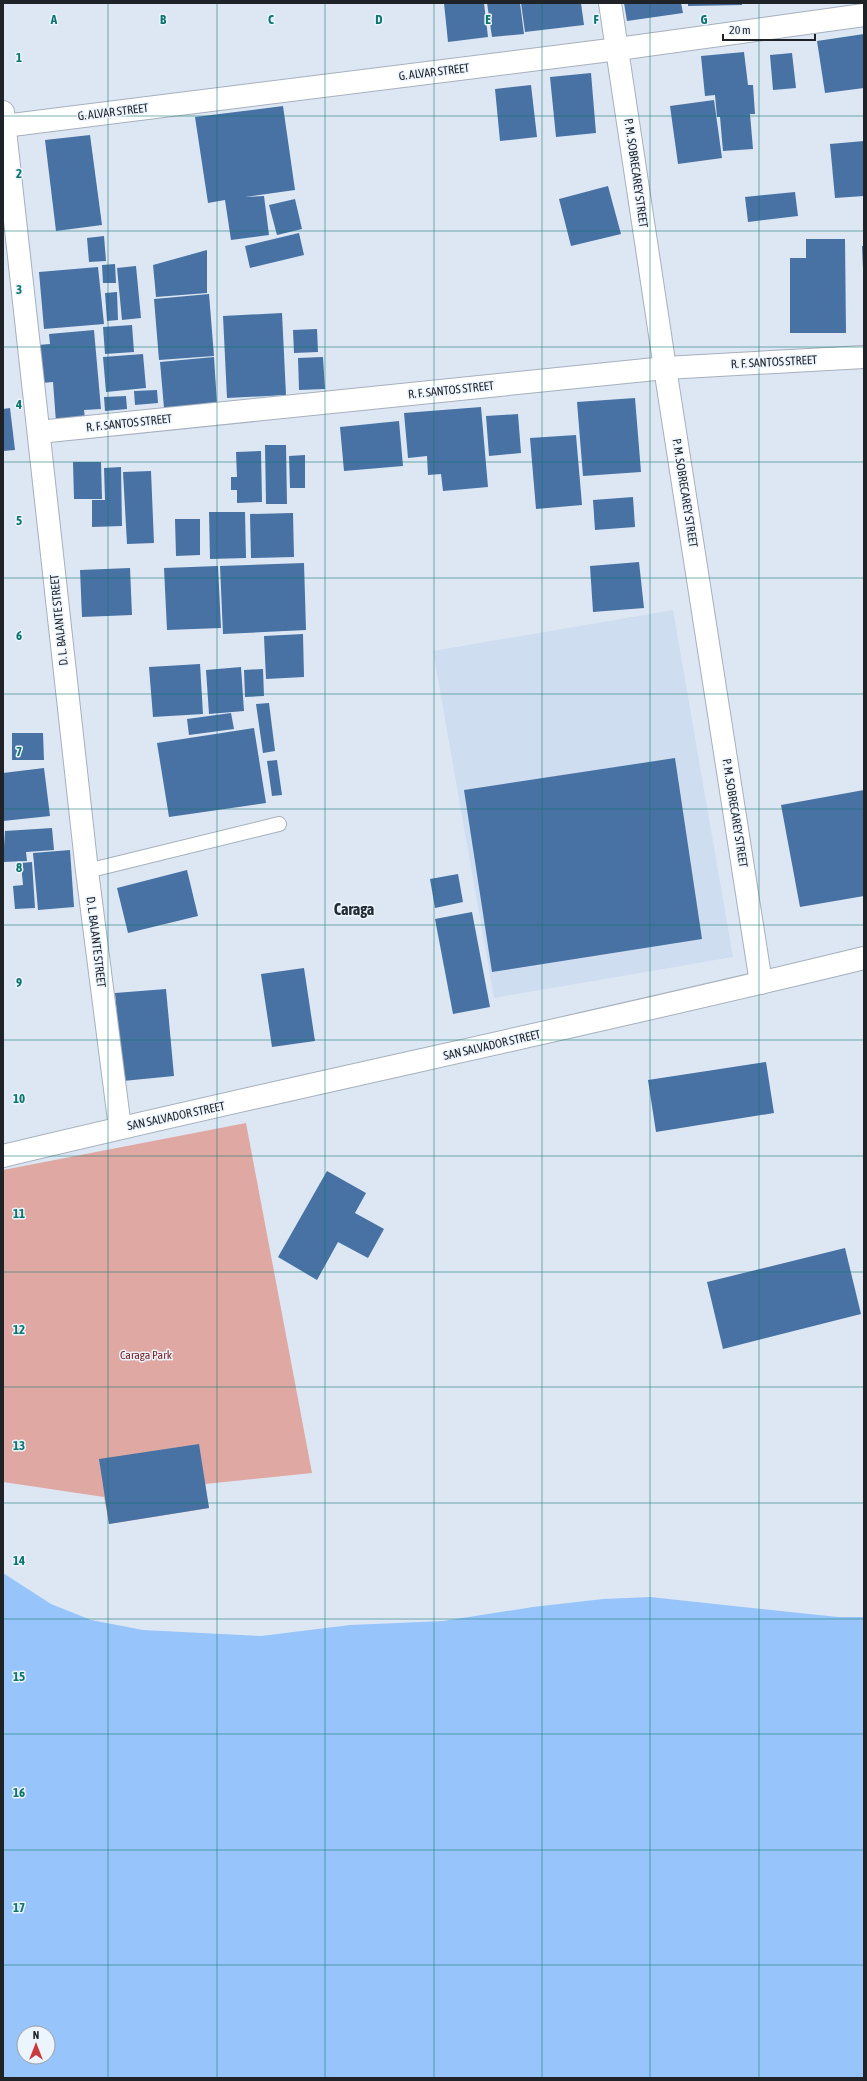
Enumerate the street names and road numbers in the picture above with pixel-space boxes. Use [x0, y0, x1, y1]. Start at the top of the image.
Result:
street label: G. ALVAR STREET [398, 61, 471, 83]
street label: G. ALVAR STREET [77, 101, 150, 123]
street label: P. M. SOBRECAREY STREET [621, 117, 651, 229]
street label: R. F. SANTOS STREET [731, 353, 818, 371]
street label: R. F. SANTOS STREET [407, 378, 495, 401]
street label: R. F. SANTOS STREET [85, 411, 173, 434]
street label: P. M. SOBRECAREY STREET [669, 437, 701, 549]
street label: D. L. BALANTE STREET [47, 573, 71, 666]
street label: P. M. SOBRECAREY STREET [719, 757, 751, 869]
street label: D. L. BALANTE STREET [83, 896, 109, 989]
street label: SAN SALVADOR STREET [442, 1027, 543, 1063]
street label: SAN SALVADOR STREET [126, 1099, 227, 1133]

